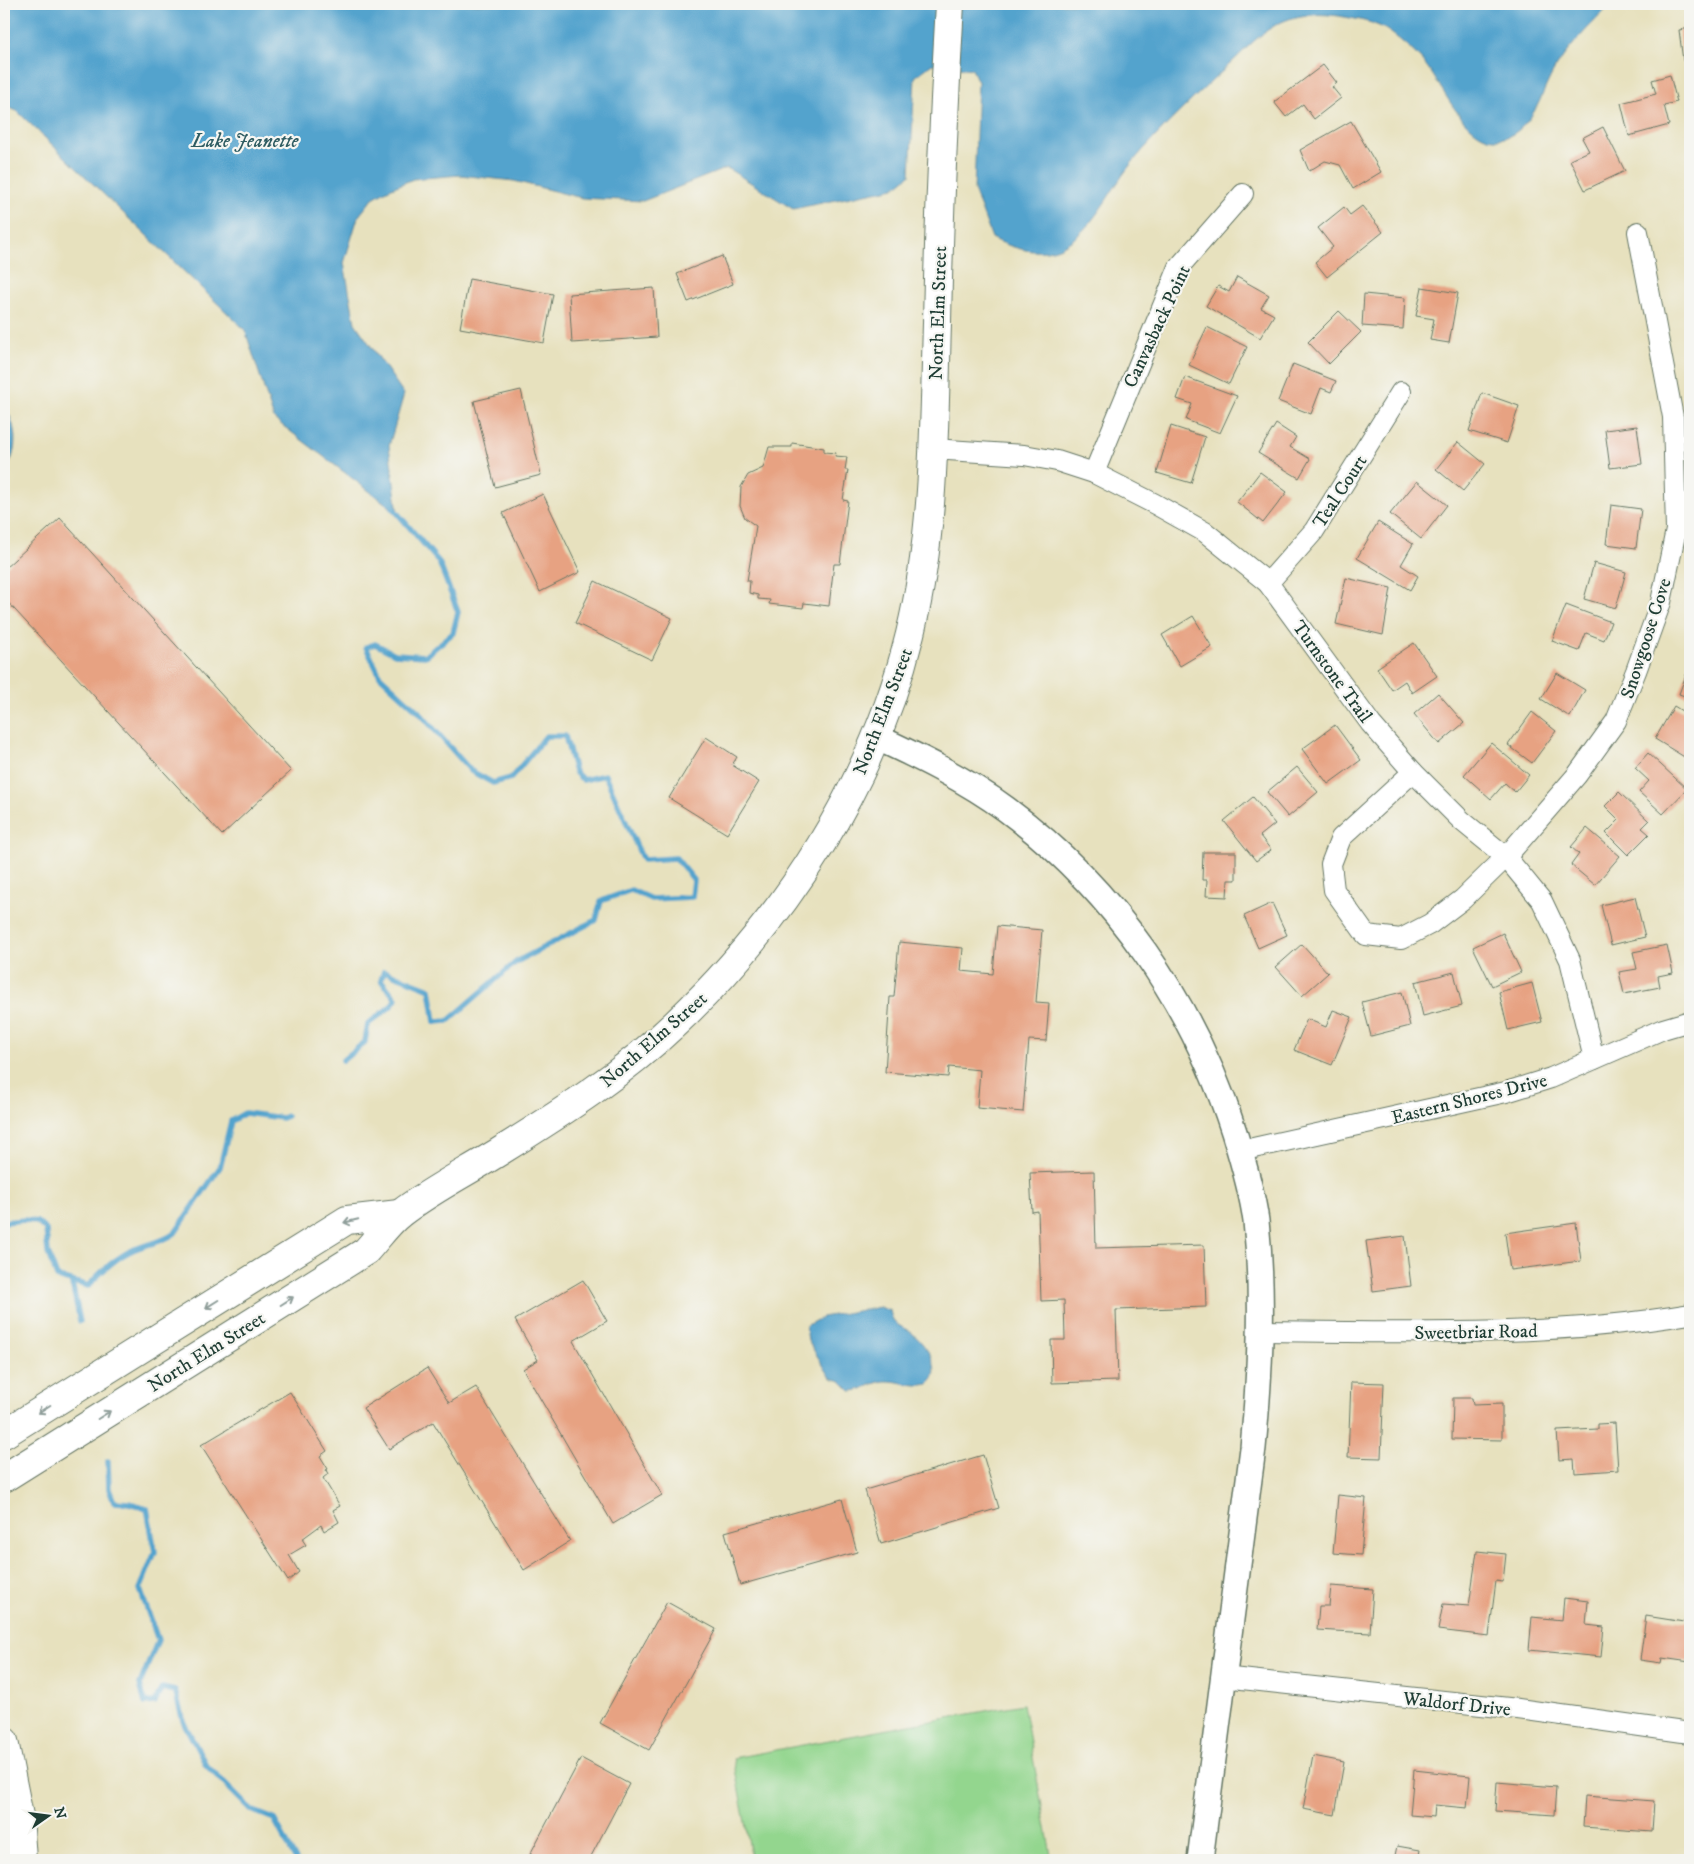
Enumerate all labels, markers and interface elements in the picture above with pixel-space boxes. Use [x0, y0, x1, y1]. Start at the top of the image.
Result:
water label: Lake Jeanette [191, 129, 300, 154]
street label: North Elm Street [925, 246, 952, 380]
street label: Canvasback Point [1119, 262, 1196, 392]
street label: Teal Court [1308, 451, 1372, 533]
street label: Snowgoose Cove [1616, 575, 1677, 702]
street label: Turnstone Trail [1287, 616, 1377, 728]
street label: North Elm Street [849, 645, 918, 778]
street label: North Elm Street [596, 987, 712, 1093]
street label: Eastern Shores Drive [1389, 1069, 1550, 1130]
one-way arrow [343, 1217, 359, 1226]
one-way arrow [279, 1295, 293, 1305]
one-way arrow [205, 1300, 219, 1310]
street label: North Elm Street [144, 1307, 270, 1398]
street label: Sweetbriar Road [1414, 1320, 1538, 1345]
one-way arrow [37, 1405, 51, 1415]
one-way arrow [97, 1409, 111, 1419]
street label: Waldorf Drive [1401, 1687, 1512, 1722]
north arrow [22, 1792, 72, 1842]
text: N [50, 1805, 70, 1821]

